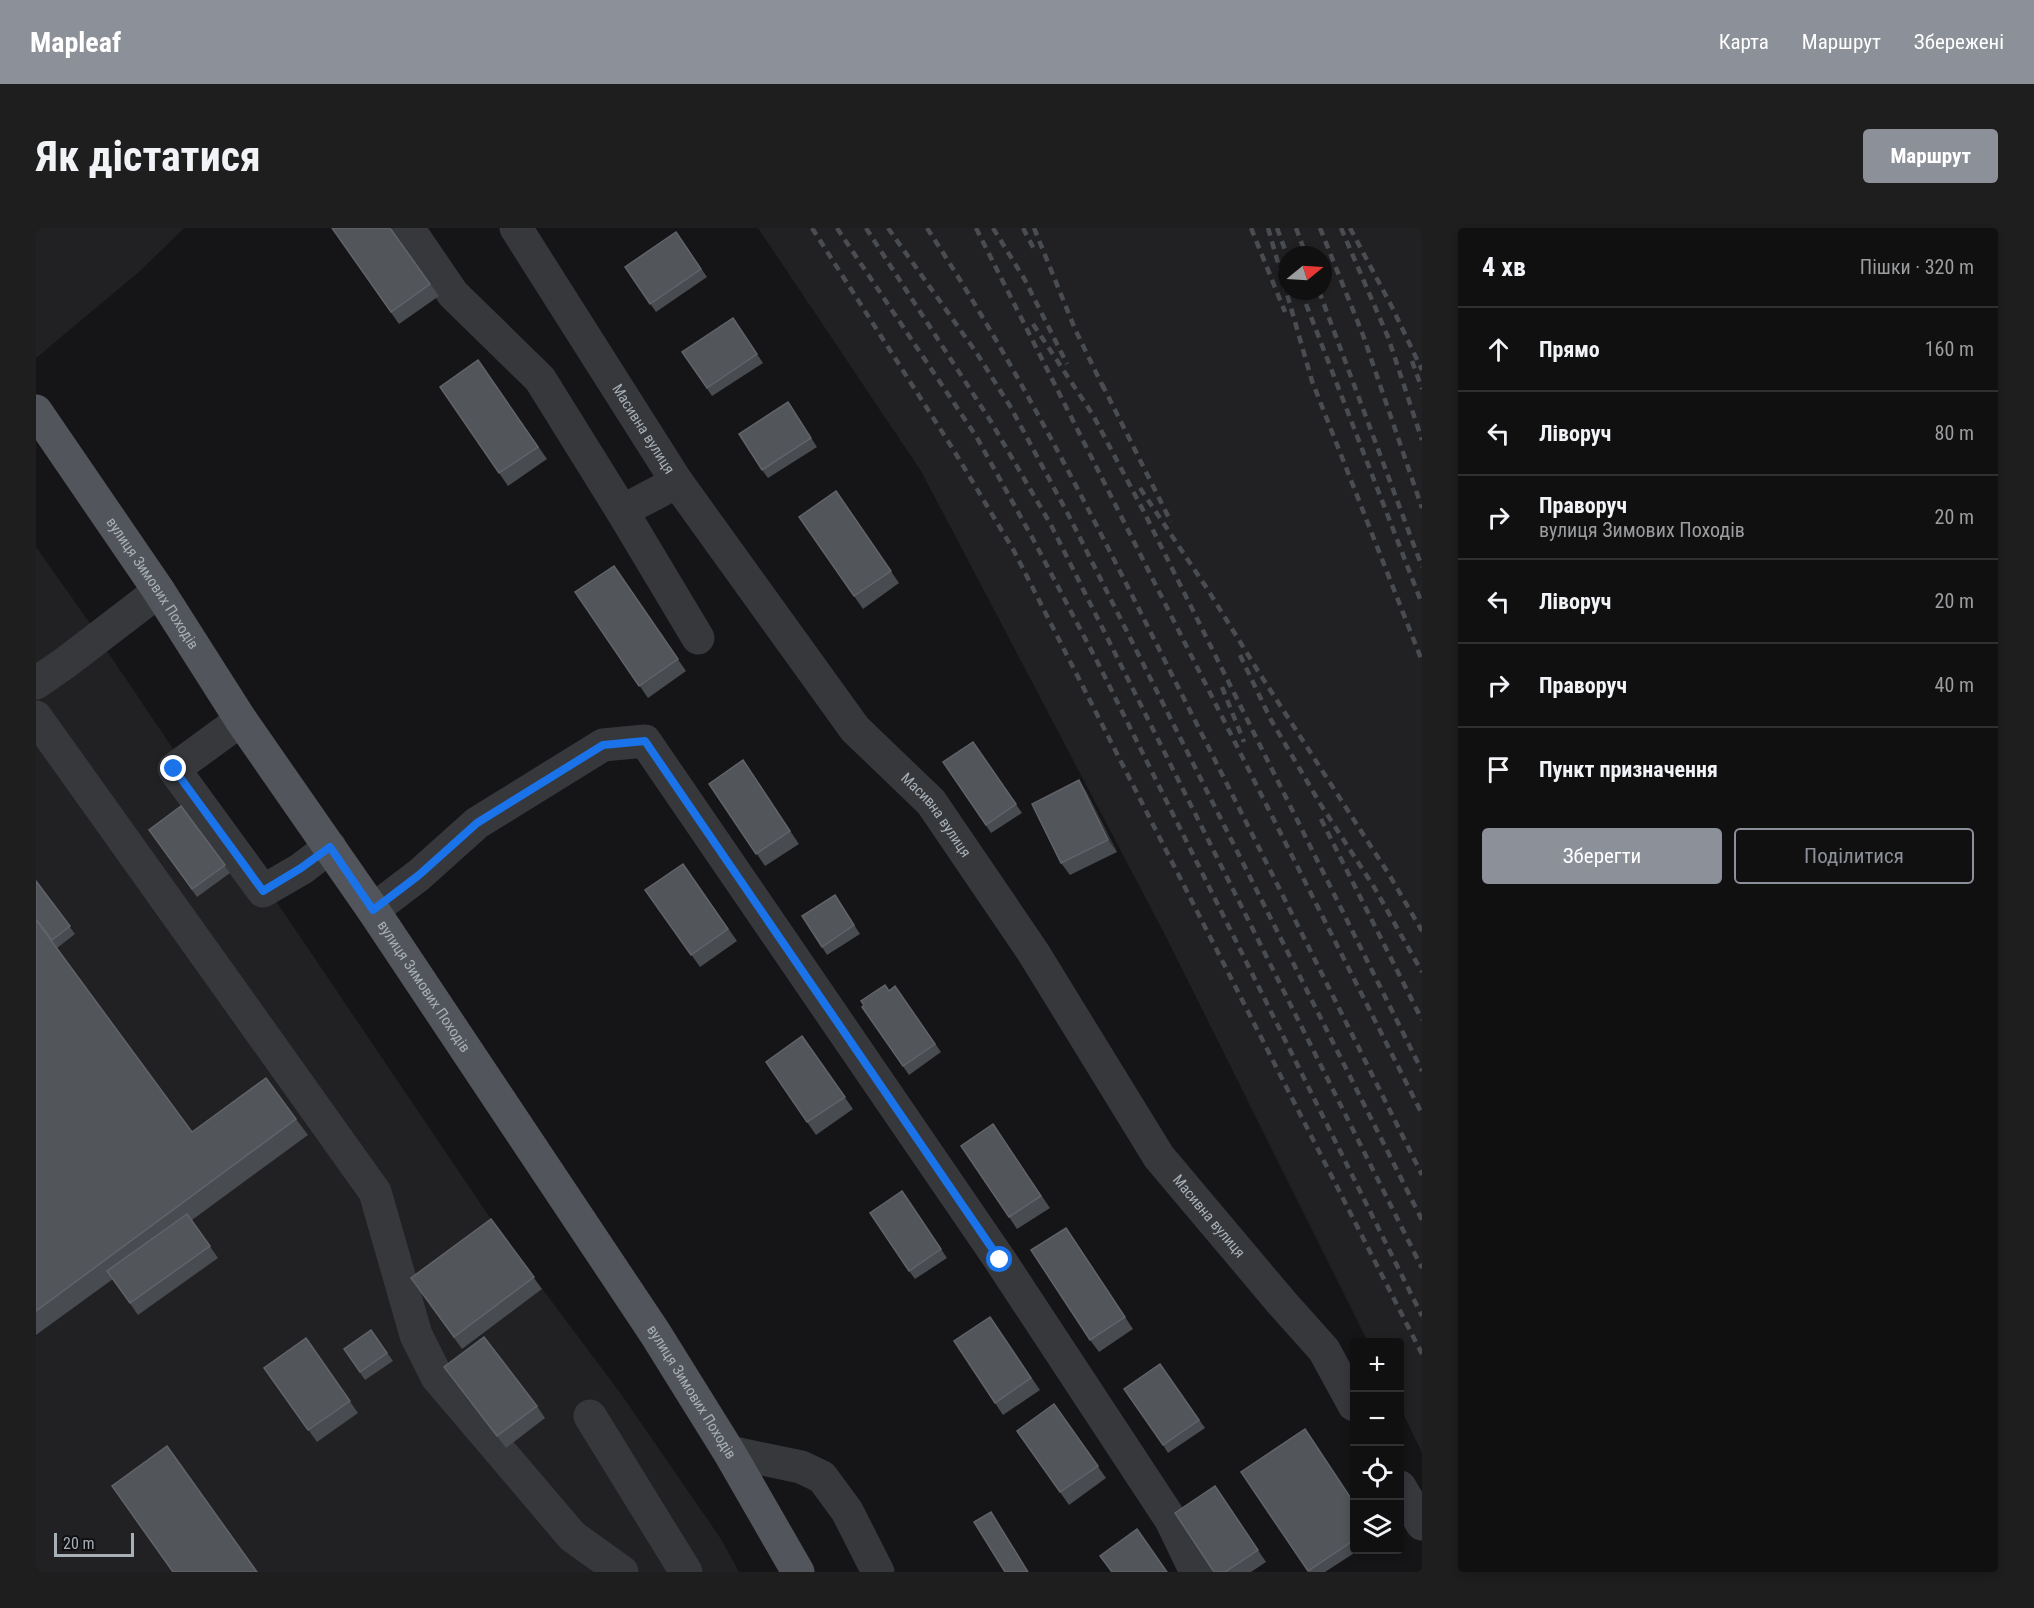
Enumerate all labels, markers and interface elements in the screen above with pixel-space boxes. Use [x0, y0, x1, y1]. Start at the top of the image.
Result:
text: Mapleaf [30, 26, 121, 59]
text: Карта [1719, 30, 1769, 54]
text: Маршрут [1802, 30, 1881, 54]
text: Збережені [1914, 30, 2004, 54]
button: Маршрут [1863, 129, 1998, 183]
text: Як дістатися [36, 132, 261, 181]
north arrow [1278, 246, 1332, 300]
text: 4 хв [1482, 252, 1526, 282]
text: Пішки · 320 m [1860, 255, 1974, 279]
icon: ahead [1482, 333, 1515, 366]
text: Прямо [1539, 337, 1600, 362]
text: 160 m [1925, 337, 1974, 361]
street label: Масивна вулиця [608, 381, 679, 477]
icon: left [1482, 417, 1515, 450]
text: Ліворуч [1539, 421, 1611, 446]
text: 80 m [1935, 421, 1974, 445]
text: Праворуч [1539, 493, 1627, 518]
icon: right [1482, 501, 1515, 534]
text: 20 m [1935, 505, 1974, 529]
street label: вулиця Зимових Походів [102, 514, 203, 653]
text: вулиця Зимових Походів [1539, 518, 1745, 542]
icon: left [1482, 585, 1515, 618]
text: Ліворуч [1539, 589, 1611, 614]
text: 20 m [1935, 589, 1974, 613]
icon: right [1482, 669, 1515, 702]
text: Праворуч [1539, 673, 1627, 698]
text: 40 m [1935, 673, 1974, 697]
icon: arrive [1482, 753, 1515, 786]
route end [160, 755, 186, 781]
text: Пункт призначення [1539, 757, 1718, 782]
street label: Масивна вулиця [897, 769, 975, 861]
button: Зберегти [1482, 828, 1722, 884]
button: Поділитися [1734, 828, 1974, 884]
street label: вулиця Зимових Походів [374, 917, 474, 1056]
street label: Масивна вулиця [1169, 1171, 1249, 1261]
route start [986, 1246, 1012, 1272]
street label: вулиця Зимових Походів [643, 1321, 740, 1462]
map controls [1350, 1338, 1404, 1554]
button: + [1350, 1338, 1404, 1392]
button: − [1350, 1392, 1404, 1446]
button: locate [1350, 1446, 1404, 1500]
button: layers [1350, 1500, 1404, 1554]
scale bar [54, 1530, 134, 1558]
text: 20 m [63, 1534, 95, 1553]

